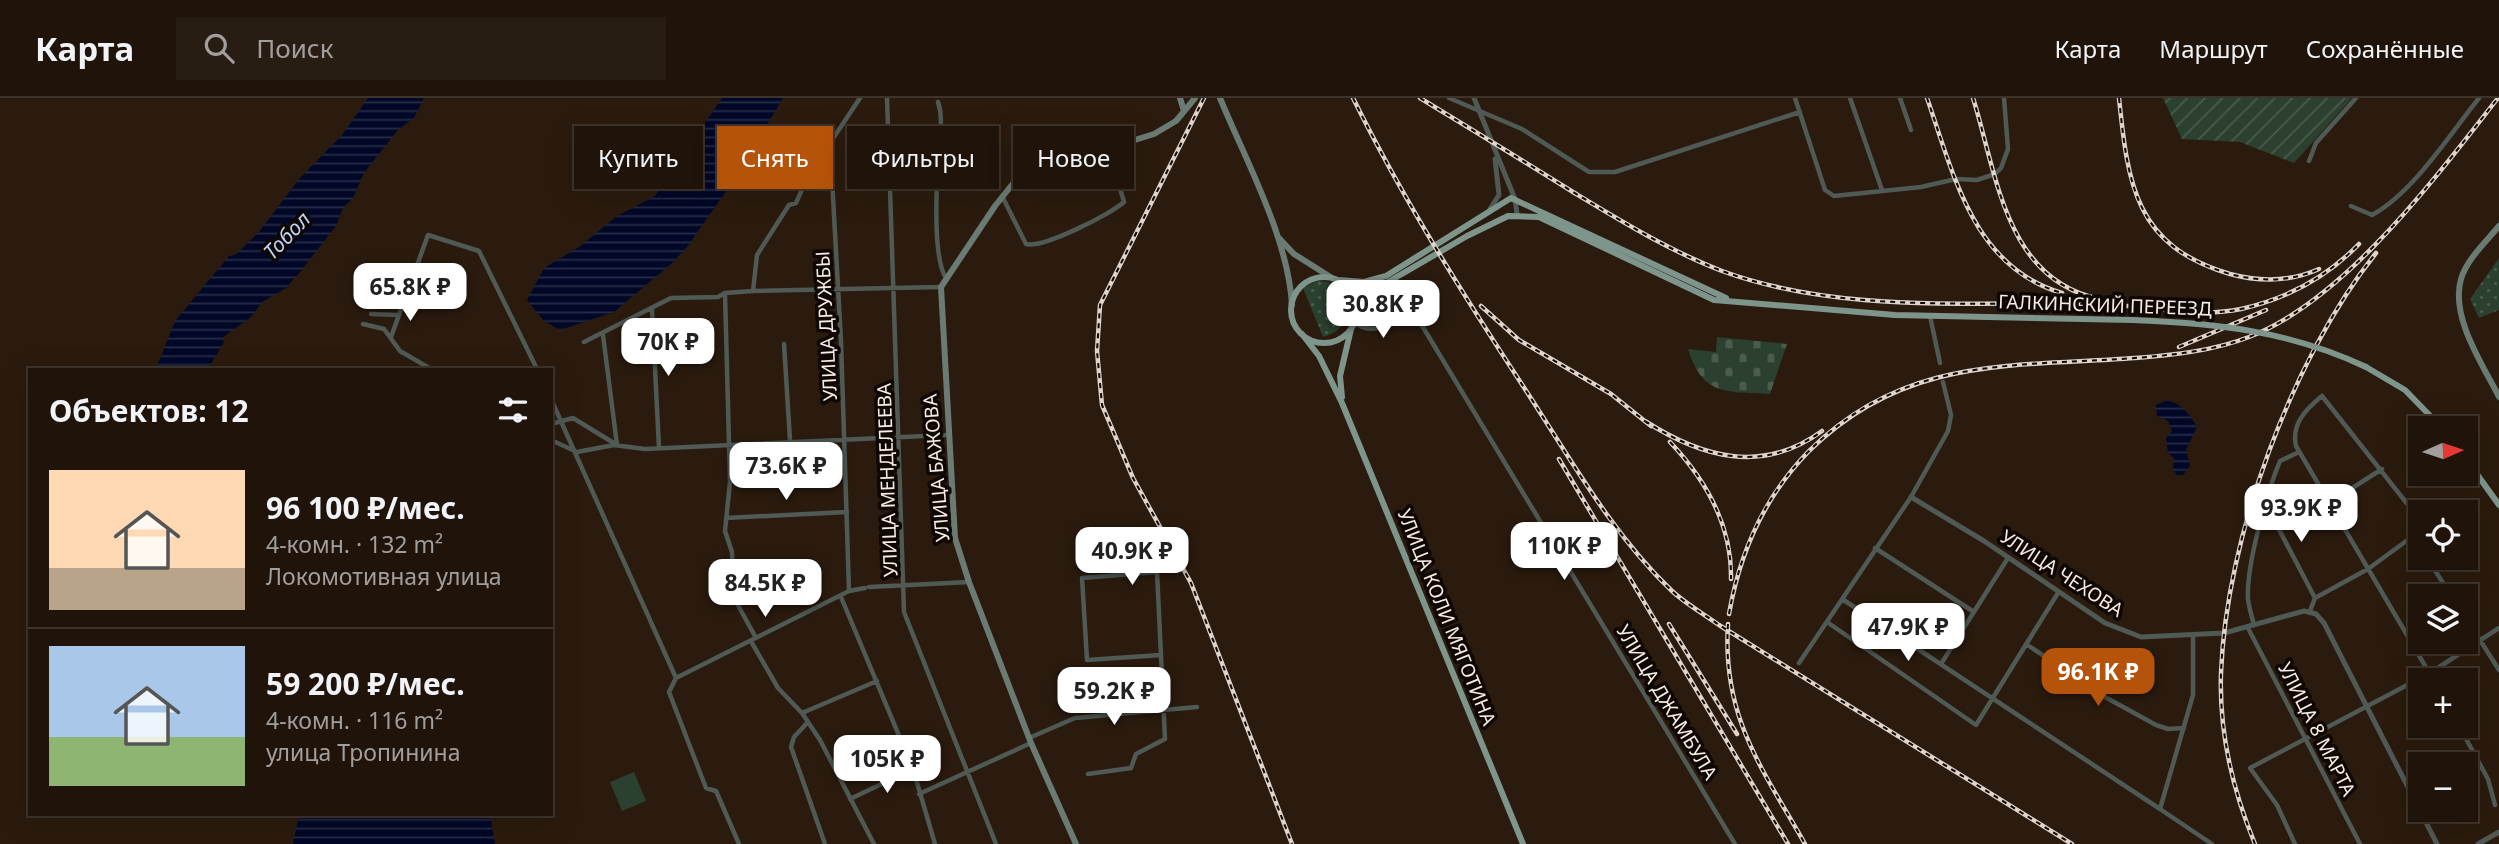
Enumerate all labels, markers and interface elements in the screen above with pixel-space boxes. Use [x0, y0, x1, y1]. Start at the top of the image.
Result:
search box [176, 17, 666, 80]
text: Карта [35, 26, 134, 71]
icon: search [200, 29, 238, 67]
text: Поиск [256, 30, 333, 66]
text: Карта [2054, 32, 2121, 65]
text: Маршрут [2159, 32, 2268, 65]
text: Сохранённые [2306, 32, 2464, 65]
chip: Купить [574, 126, 703, 189]
chip: Снять [717, 126, 833, 189]
chip: Фильтры [847, 126, 999, 189]
chip: Новое [1013, 126, 1134, 189]
water label: Тобол [257, 205, 316, 265]
street label: УЛИЦА ДРУЖБЫ [809, 250, 843, 402]
pin: 65.8K ₽ [345, 264, 475, 323]
text: 65.8K ₽ [370, 270, 450, 302]
pin: 30.8K ₽ [1318, 280, 1448, 340]
text: 30.8K ₽ [1343, 287, 1423, 319]
street label: ГАЛКИНСКИЙ ПЕРЕЕЗД [1998, 288, 2212, 322]
pin: 70K ₽ [619, 318, 717, 378]
text: 70K ₽ [637, 325, 699, 357]
street label: УЛИЦА МЕНДЕЛЕЕВА [871, 382, 903, 577]
text: Объектов: 12 [49, 390, 249, 431]
icon: filters [494, 391, 532, 429]
street label: УЛИЦА БАЖОВА [917, 392, 955, 543]
north arrow [2408, 416, 2478, 486]
map controls [2408, 416, 2478, 822]
pin: 73.6K ₽ [721, 442, 851, 502]
text: 73.6K ₽ [746, 449, 826, 481]
pin: 93.9K ₽ [2236, 484, 2366, 544]
text: 96 100 ₽/мес. [266, 487, 465, 528]
text: 93.9K ₽ [2261, 491, 2341, 523]
icon: home [105, 498, 189, 582]
button: locate [2408, 500, 2478, 570]
street label: УЛИЦА КОЛИ МЯГОТИНА [1392, 505, 1503, 730]
pin: 110K ₽ [1507, 522, 1621, 582]
street label: УЛИЦА ЧЕХОВА [1995, 523, 2129, 623]
text: 4-комн. · 132 m² [266, 528, 443, 560]
pin: 40.9K ₽ [1067, 528, 1197, 587]
text: 110K ₽ [1527, 529, 1601, 561]
text: 40.9K ₽ [1092, 534, 1172, 566]
text: Локомотивная улица [266, 560, 502, 592]
pin: 84.5K ₽ [700, 560, 830, 619]
text: 84.5K ₽ [725, 566, 805, 598]
button: layers [2408, 584, 2478, 654]
pin: 47.9K ₽ [1843, 603, 1973, 663]
text: 47.9K ₽ [1868, 610, 1948, 642]
street label: УЛИЦА ДЖАМБУЛА [1610, 620, 1724, 785]
pin: 96.1K ₽ [2033, 648, 2163, 708]
text: 96.1K ₽ [2058, 655, 2138, 687]
street label: УЛИЦА 8 МАРТА [2272, 658, 2362, 801]
text: 59 200 ₽/мес. [266, 663, 465, 704]
pin: 59.2K ₽ [1049, 668, 1179, 727]
button: + [2408, 668, 2478, 738]
icon: home [105, 674, 189, 758]
text: 59.2K ₽ [1074, 674, 1154, 706]
text: 4-комн. · 116 m² [266, 704, 443, 736]
text: улица Тропинина [266, 736, 460, 768]
pin: 105K ₽ [830, 736, 944, 795]
text: 105K ₽ [850, 742, 924, 774]
button: − [2408, 752, 2478, 822]

